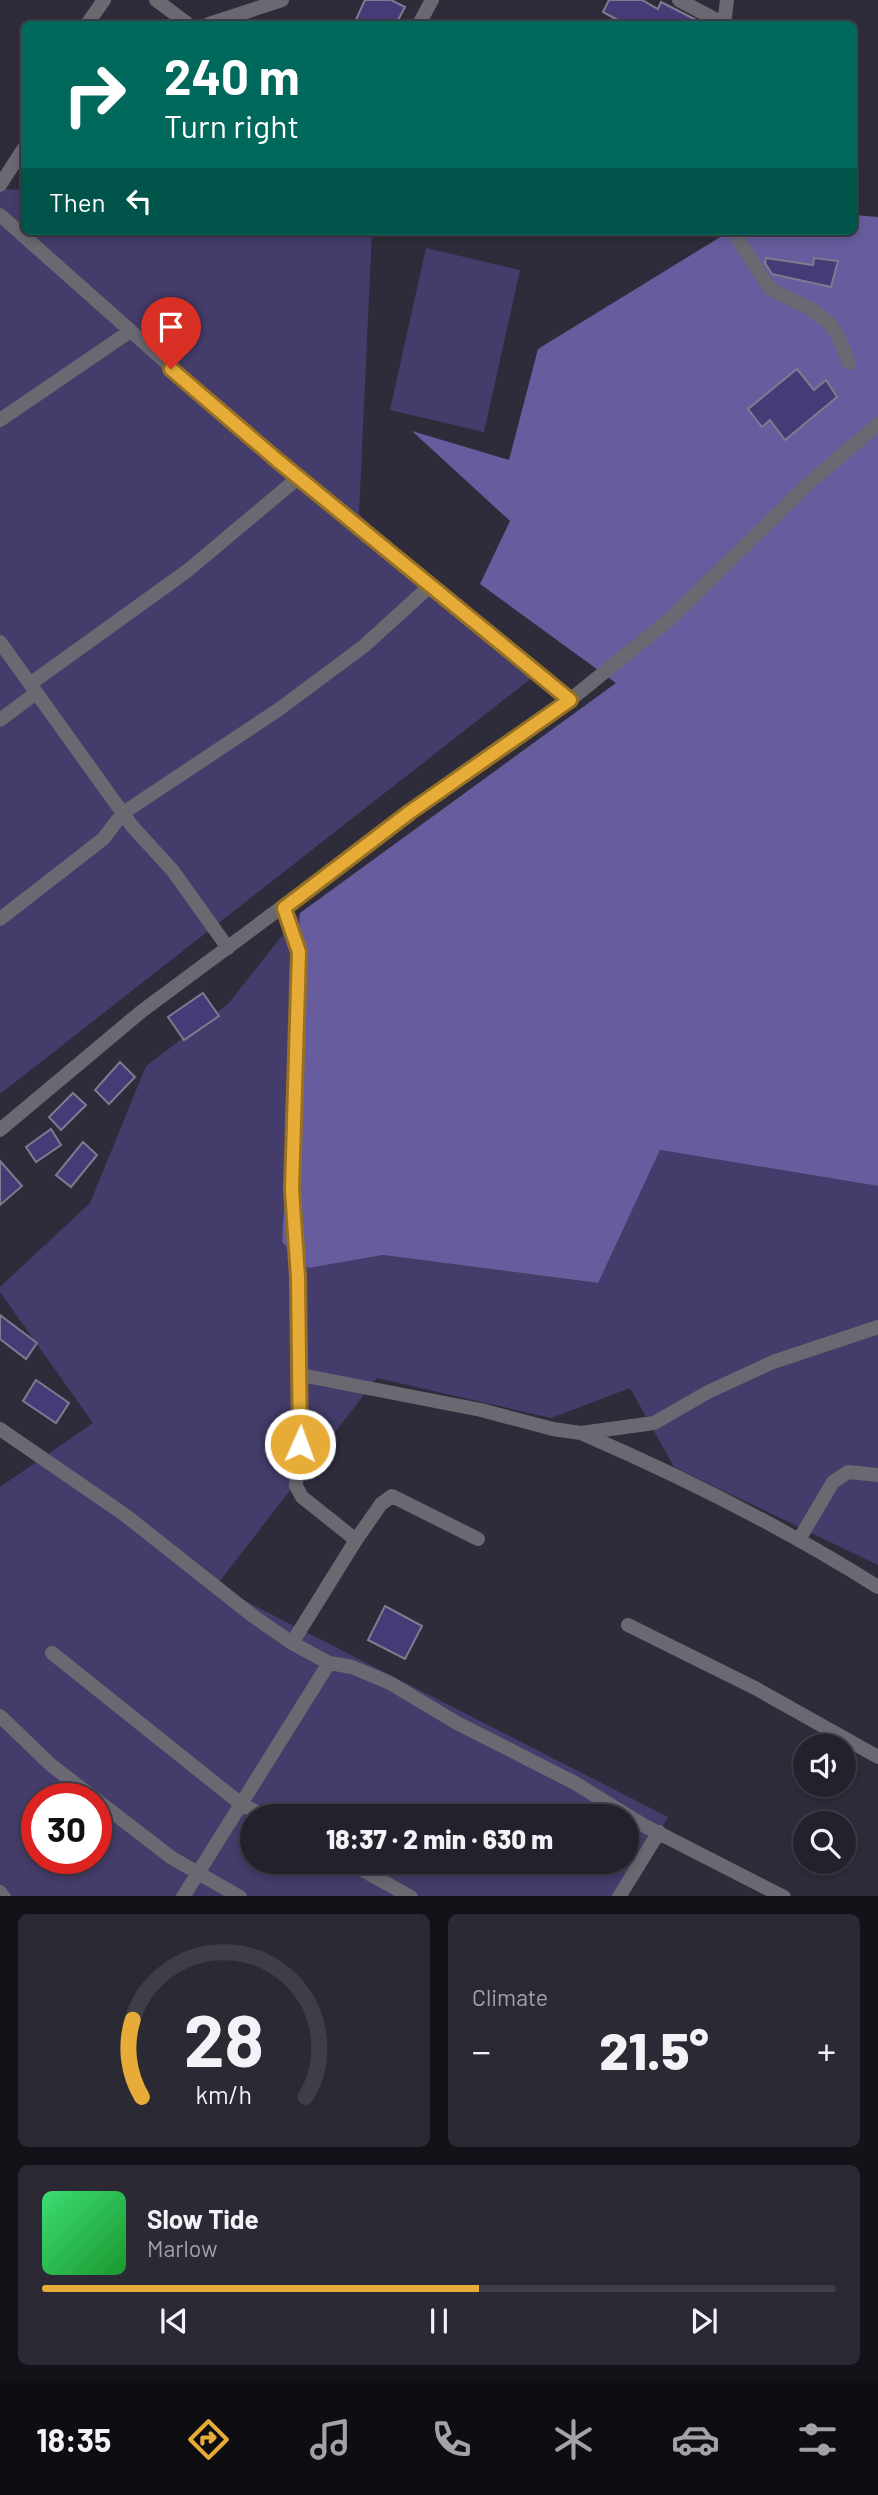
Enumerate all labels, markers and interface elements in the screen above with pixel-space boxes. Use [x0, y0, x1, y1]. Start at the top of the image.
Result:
text: 240 m [164, 46, 300, 105]
icon: right [49, 49, 140, 140]
text: Turn right [164, 106, 299, 144]
icon: left [120, 182, 158, 220]
text: Then [49, 186, 106, 217]
pin [141, 297, 201, 369]
icon: arrive [152, 308, 190, 346]
position arrow [263, 1407, 337, 1481]
map controls [793, 1734, 856, 1874]
button: sound [793, 1734, 856, 1797]
speed limit sign: 30 [21, 1783, 112, 1874]
button: search [793, 1811, 856, 1874]
text: 18:37 · 2 min · 630 m [326, 1823, 553, 1854]
text: Climate [472, 1983, 548, 2011]
text: 28 [184, 1994, 264, 2082]
text: 21.5° [599, 2018, 709, 2080]
text: − [472, 2027, 491, 2073]
text: + [817, 2027, 836, 2073]
text: km/h [196, 2078, 252, 2108]
text: Slow Tide [147, 2203, 259, 2234]
text: Marlow [147, 2234, 218, 2262]
icon: previous [155, 2302, 193, 2340]
icon: pause [420, 2302, 458, 2340]
icon: next [685, 2302, 723, 2340]
icon: directions [184, 2415, 233, 2464]
icon: music [306, 2415, 355, 2464]
icon: phone [427, 2415, 476, 2464]
icon: climate [549, 2415, 598, 2464]
icon: car [671, 2415, 720, 2464]
icon: filters [793, 2415, 842, 2464]
text: 18:35 [36, 2420, 111, 2458]

